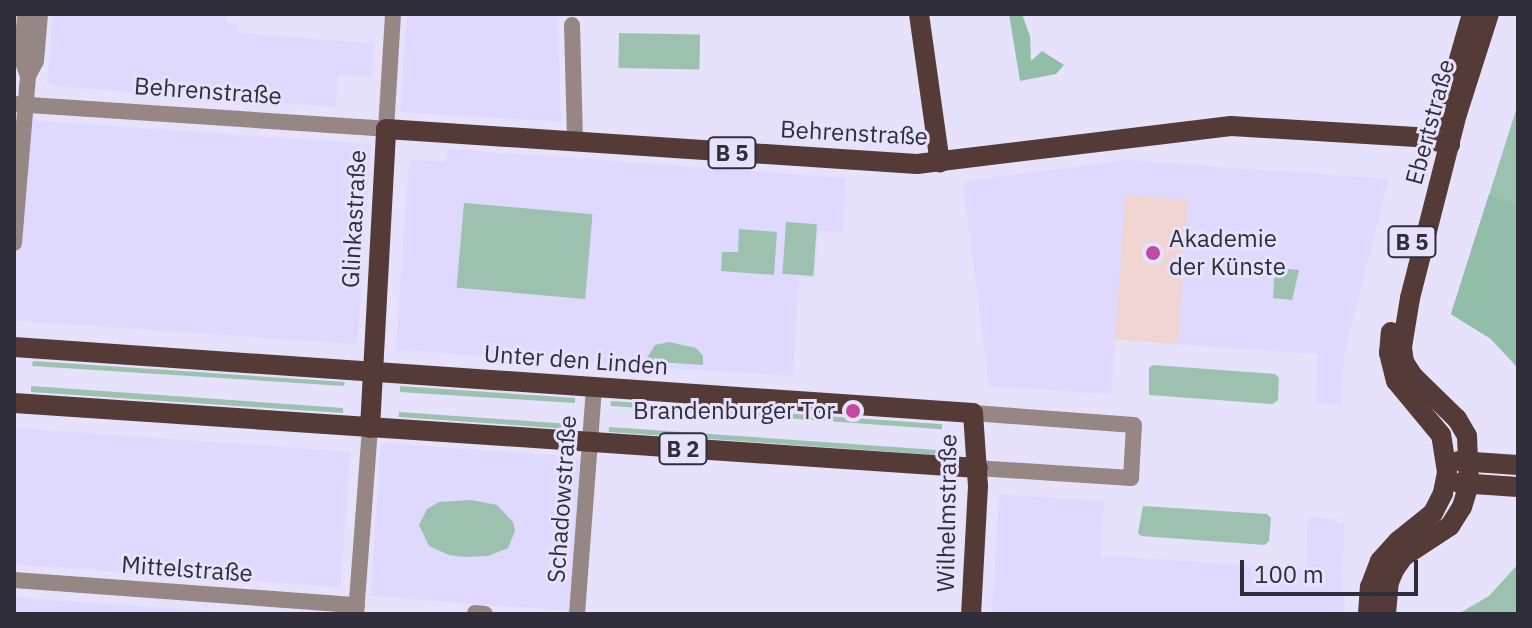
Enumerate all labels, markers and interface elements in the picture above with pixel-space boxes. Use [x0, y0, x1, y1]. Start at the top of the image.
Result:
street label: Ebertstraße [1399, 56, 1461, 188]
street label: Behrenstraße [133, 71, 283, 111]
street label: Behrenstraße [779, 115, 929, 151]
road number: B 5 [706, 135, 758, 171]
street label: Glinkastraße [336, 149, 372, 289]
road number: B 5 [1386, 224, 1438, 260]
place label: Akademie der Künste [1169, 225, 1286, 281]
marker: Akademie der Künste [1144, 244, 1162, 262]
street label: Unter den Linden [483, 339, 669, 381]
place label: Brandenburger Tor [633, 397, 835, 425]
marker: Brandenburger Tor [842, 400, 864, 422]
street label: Schadowstraße [542, 414, 582, 584]
road number: B 2 [657, 431, 709, 467]
street label: Wilhelmstraße [931, 434, 963, 592]
scale bar [1244, 544, 1422, 594]
street label: Mittelstraße [120, 550, 254, 588]
text: 100 m [1254, 558, 1324, 590]

